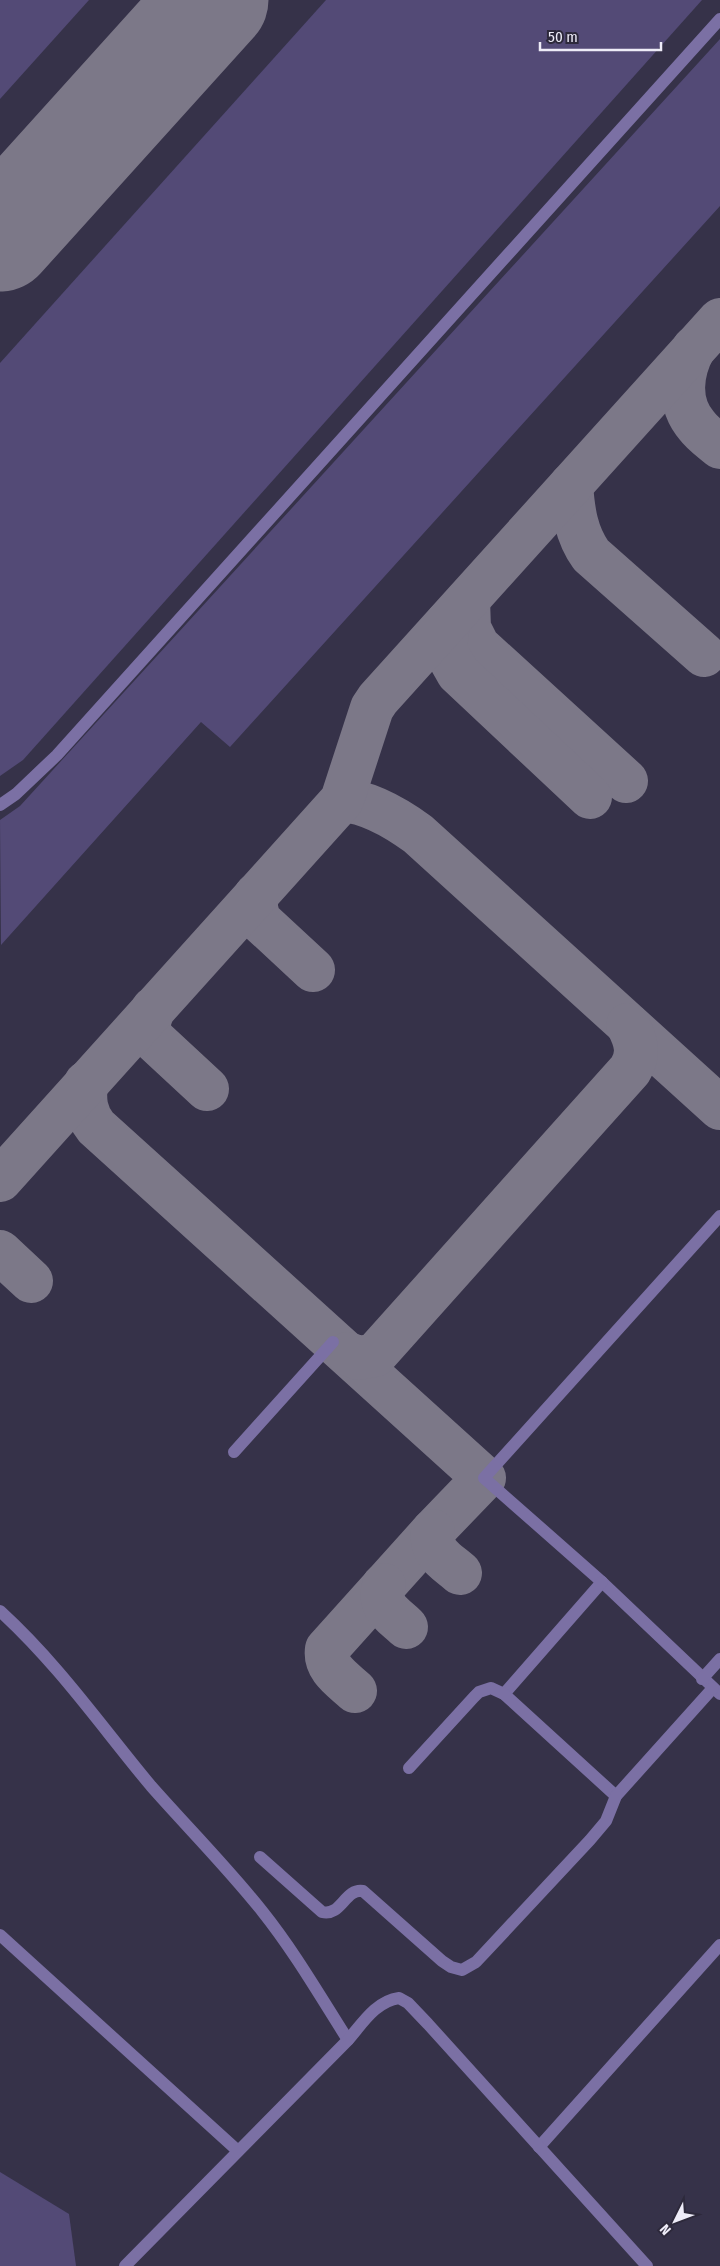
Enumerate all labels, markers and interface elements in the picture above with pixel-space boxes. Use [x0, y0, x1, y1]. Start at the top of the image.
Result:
scale bar [540, 20, 661, 52]
text: 50 m [548, 28, 578, 46]
north arrow [650, 2196, 700, 2246]
text: N [657, 2221, 675, 2238]

